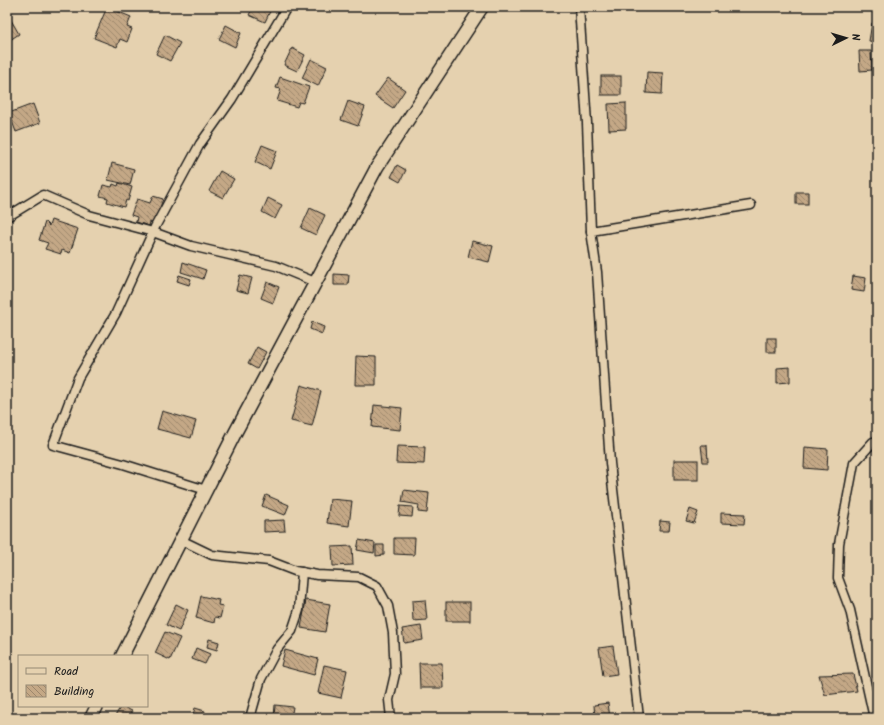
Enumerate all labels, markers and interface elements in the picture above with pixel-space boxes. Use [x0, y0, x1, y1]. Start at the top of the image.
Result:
north arrow [826, 18, 866, 58]
text: N [846, 33, 864, 42]
legend [18, 655, 148, 707]
text: Road [54, 662, 79, 681]
text: Building [54, 682, 94, 701]

